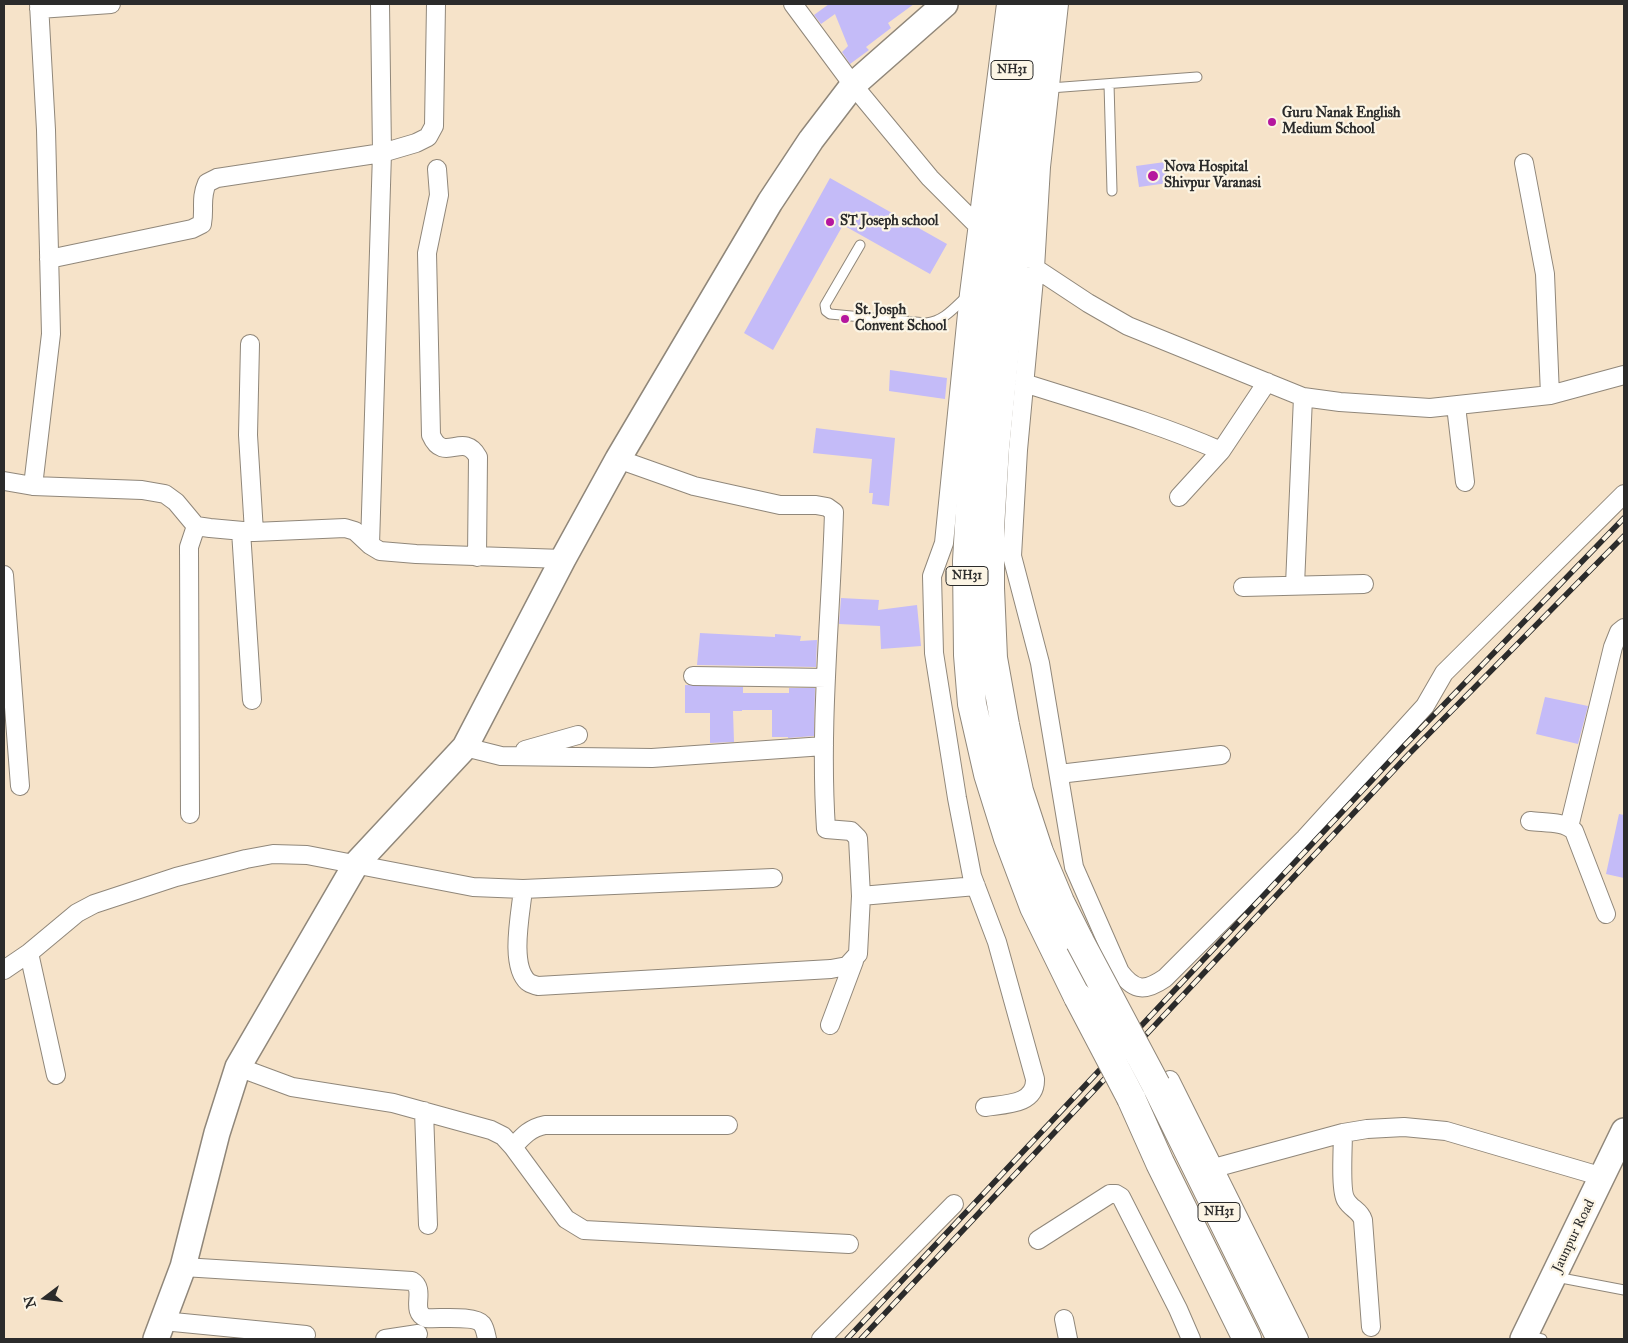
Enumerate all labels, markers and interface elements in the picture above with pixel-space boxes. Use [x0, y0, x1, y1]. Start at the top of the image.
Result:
road number: NH31 [991, 60, 1033, 80]
place label: Guru Nanak English Medium School [1282, 106, 1401, 138]
marker: Guru Nanak English Medium School [1266, 116, 1278, 128]
place label: Nova Hospital Shivpur Varanasi [1164, 160, 1261, 192]
marker: Nova Hospital Shivpur Varanasi [1146, 169, 1160, 183]
place label: ST Joseph school [840, 214, 939, 230]
marker: ST Joseph school [824, 216, 836, 228]
place label: St. Josph Convent School [855, 303, 947, 336]
marker: St. Josph Convent School [839, 313, 851, 325]
road number: NH31 [946, 566, 988, 586]
street label: Jaunpur Road [1549, 1197, 1599, 1275]
road number: NH31 [1198, 1202, 1240, 1222]
north arrow [20, 1273, 70, 1323]
text: N [20, 1294, 40, 1310]

